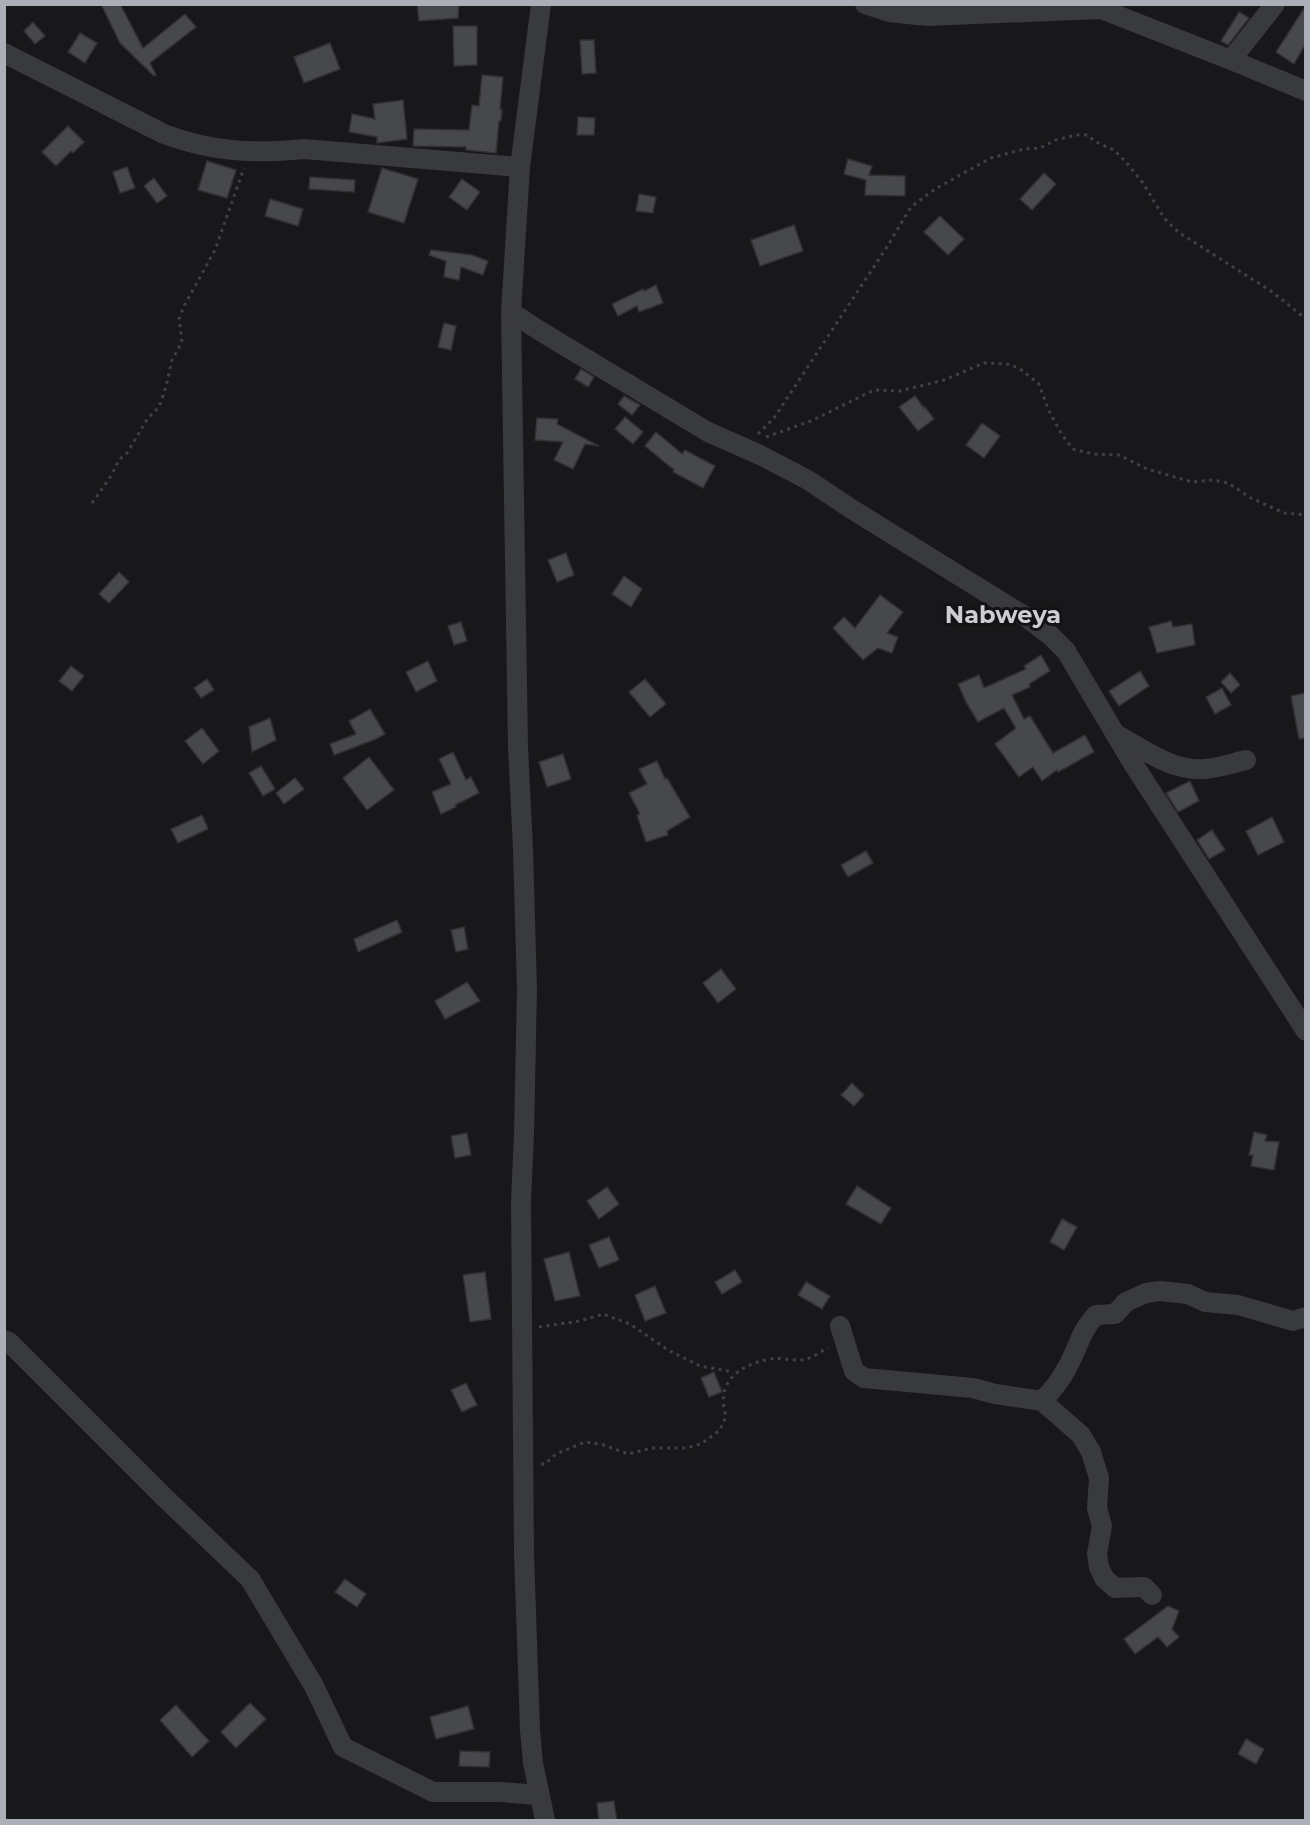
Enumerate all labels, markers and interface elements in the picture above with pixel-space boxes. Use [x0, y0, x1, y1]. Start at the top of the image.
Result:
district label: Nabweya [945, 600, 1061, 629]

